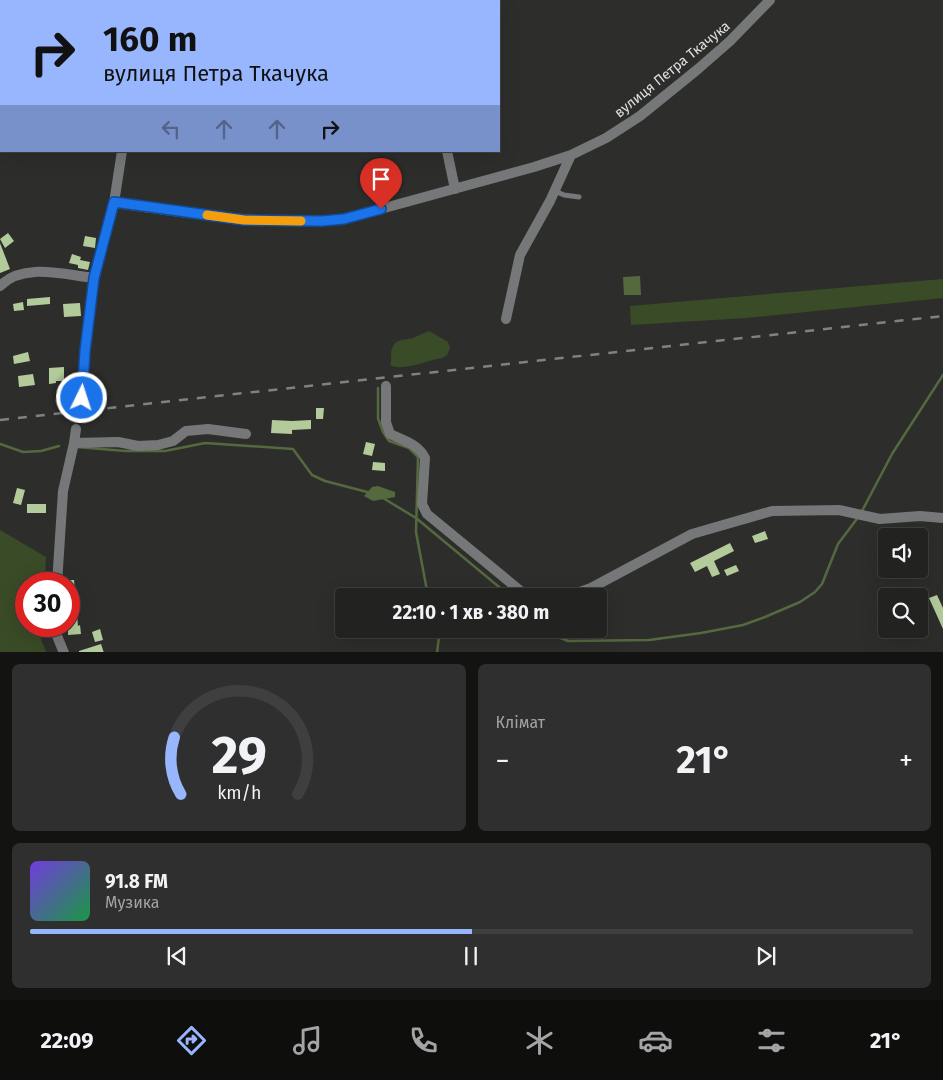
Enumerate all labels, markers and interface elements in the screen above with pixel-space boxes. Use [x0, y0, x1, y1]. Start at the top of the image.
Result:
text: 160 m [103, 18, 197, 60]
street label: вулиця Петра Ткачука [611, 18, 734, 121]
icon: right [20, 20, 85, 85]
text: вулиця Петра Ткачука [103, 60, 329, 87]
icon: left [157, 115, 185, 143]
icon: ahead [210, 115, 238, 143]
icon: ahead [263, 115, 291, 143]
icon: right [316, 115, 344, 143]
pin [360, 158, 402, 209]
icon: arrive [367, 165, 395, 193]
position arrow [55, 371, 107, 423]
map controls [878, 528, 928, 638]
button: sound [878, 528, 928, 578]
speed limit sign: 30 [15, 572, 80, 637]
button: search [878, 588, 928, 638]
text: 22:10 · 1 хв · 380 m [393, 601, 549, 624]
text: Клімат [496, 713, 545, 732]
text: 29 [211, 724, 266, 787]
text: 21° [676, 737, 732, 783]
text: − [496, 744, 510, 777]
text: + [899, 744, 913, 777]
text: km/h [217, 782, 261, 804]
text: 91.8 FM [105, 870, 168, 893]
text: Музика [105, 893, 160, 912]
icon: previous [163, 942, 191, 970]
icon: pause [457, 942, 485, 970]
icon: next [752, 942, 780, 970]
icon: directions [174, 1023, 209, 1058]
icon: music [290, 1023, 325, 1058]
icon: phone [406, 1023, 441, 1058]
icon: climate [522, 1023, 557, 1058]
icon: car [638, 1023, 673, 1058]
icon: filters [754, 1023, 789, 1058]
text: 22:09 [40, 1027, 93, 1054]
text: 21° [870, 1027, 902, 1054]

